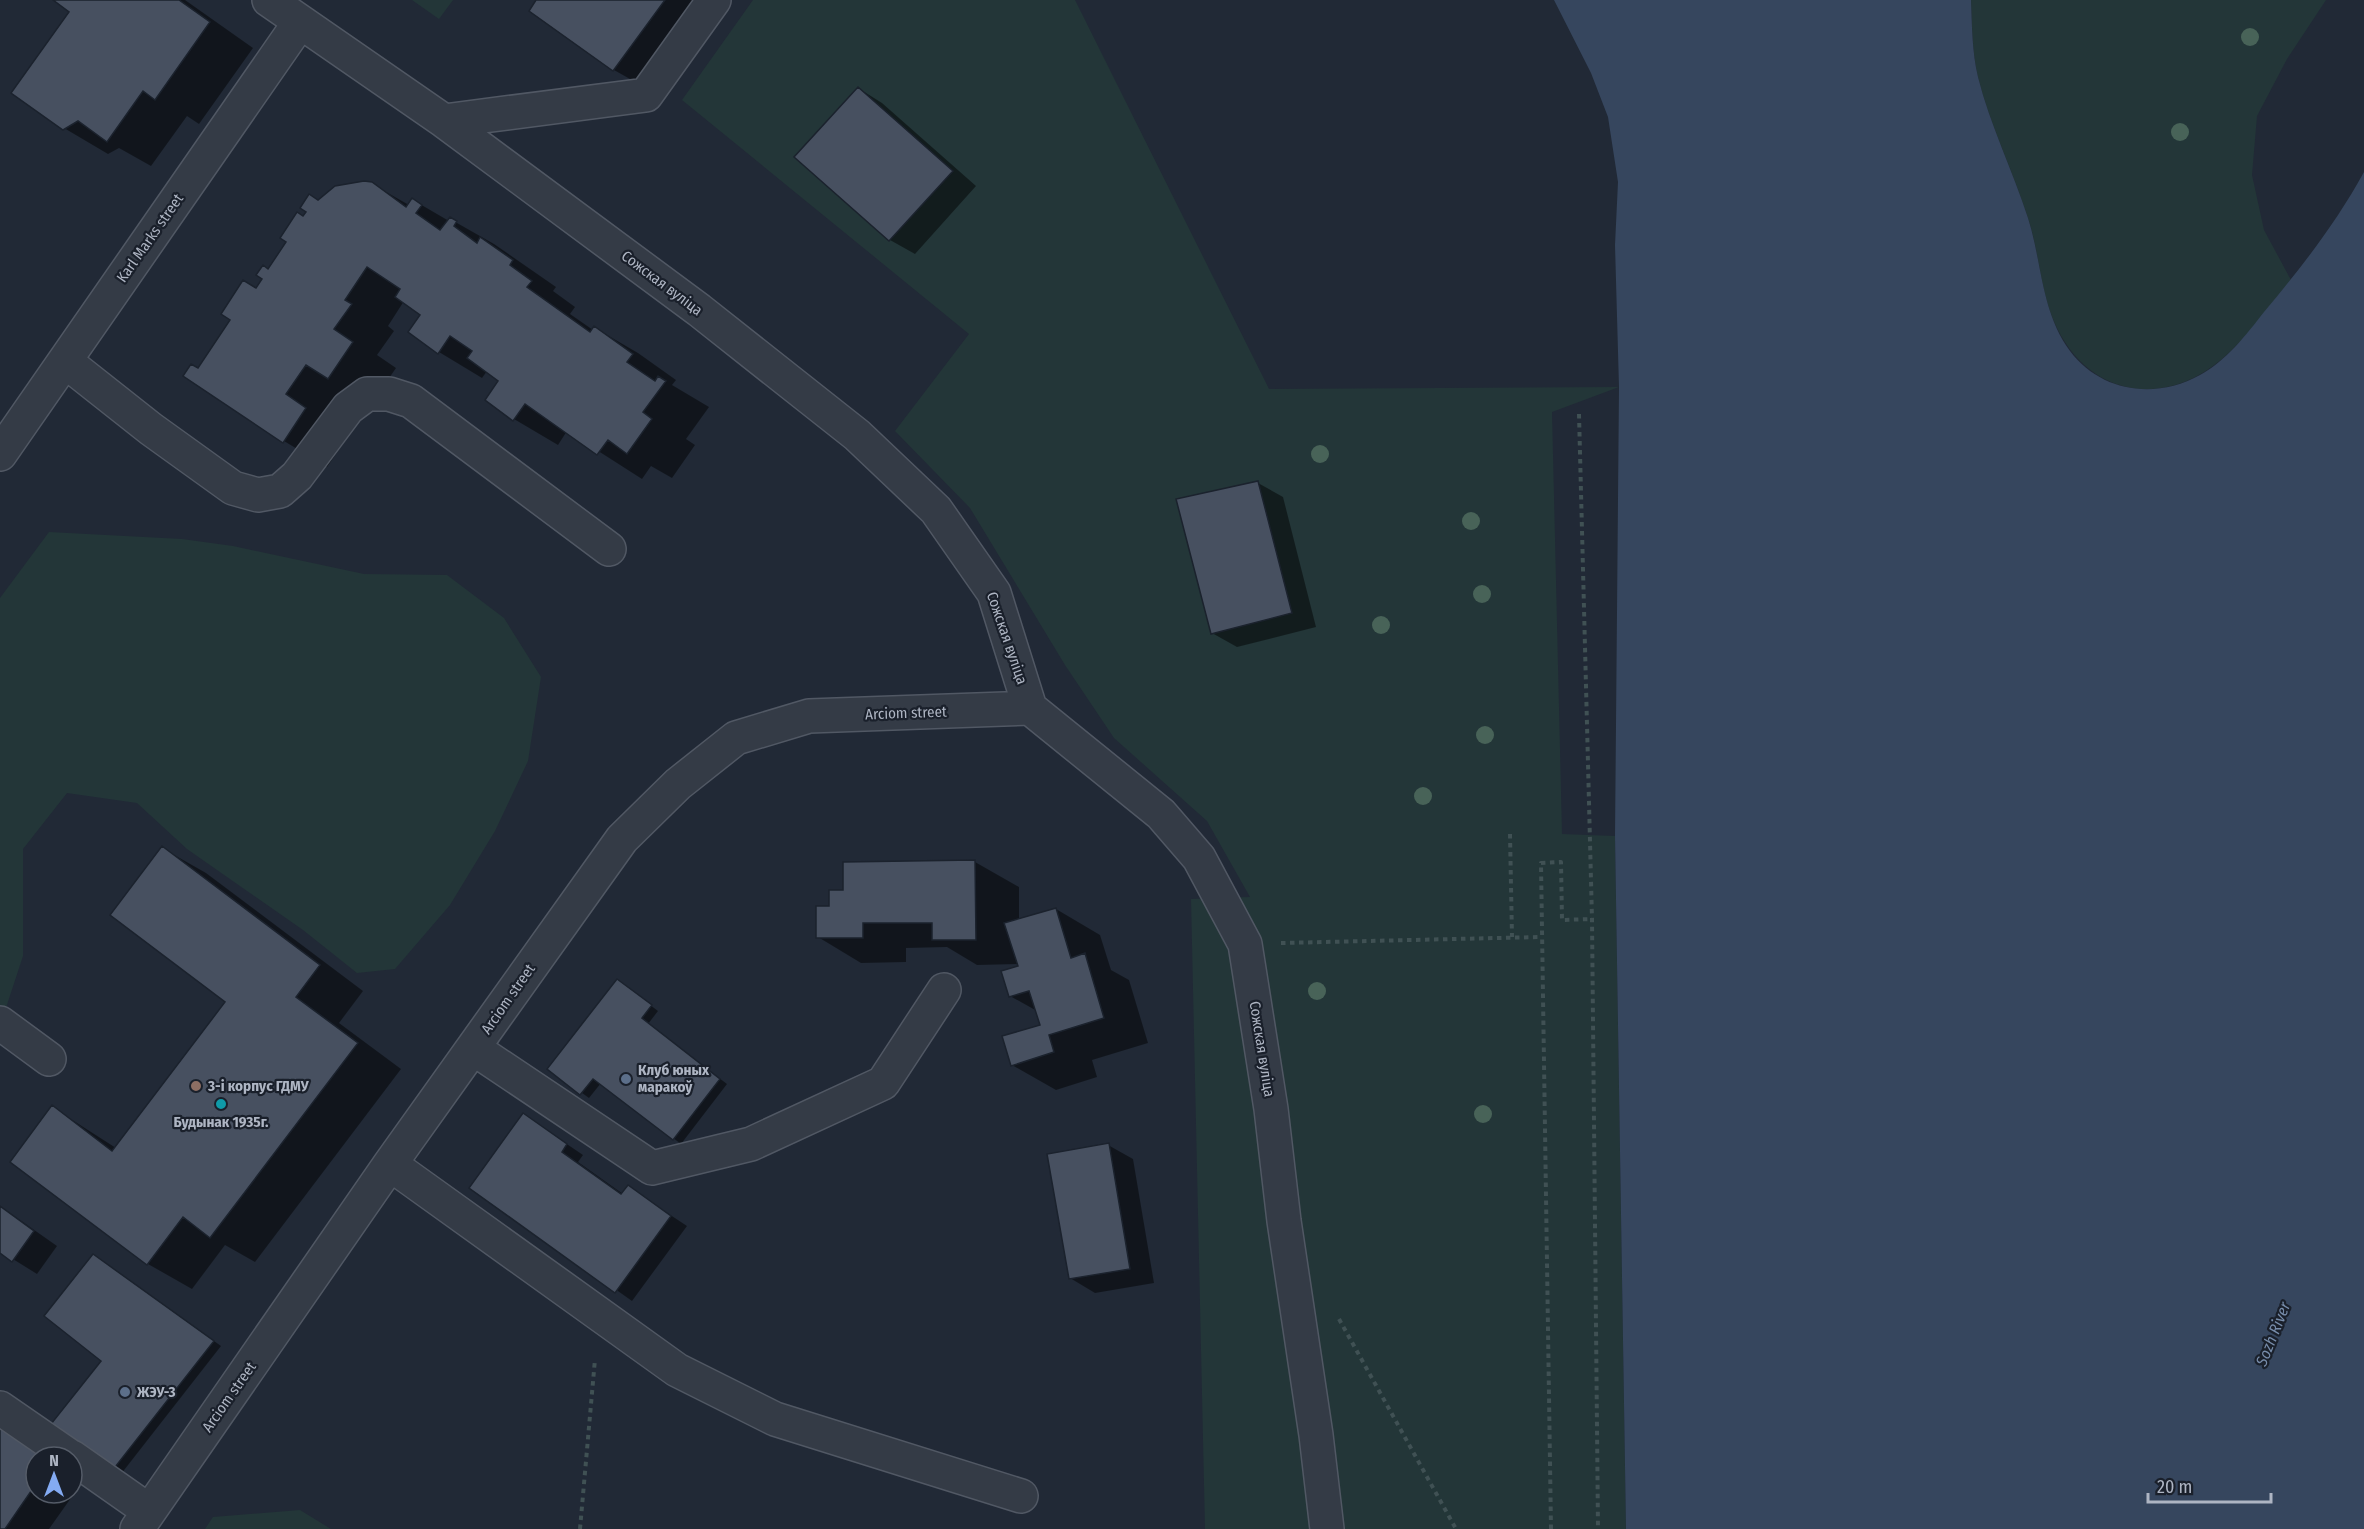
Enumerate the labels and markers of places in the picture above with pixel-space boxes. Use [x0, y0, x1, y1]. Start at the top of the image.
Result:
place label: Клуб юных маракоў [638, 1061, 710, 1096]
marker: Клуб юных маракоў [619, 1072, 633, 1086]
place label: 3-і корпус ГДМУ [207, 1077, 310, 1095]
marker: 3-і корпус ГДМУ [189, 1079, 203, 1093]
marker: Будынак 1935г. [214, 1097, 228, 1111]
place label: Будынак 1935г. [173, 1113, 269, 1131]
place label: ЖЭУ-3 [136, 1383, 176, 1401]
marker: ЖЭУ-3 [118, 1385, 132, 1399]

